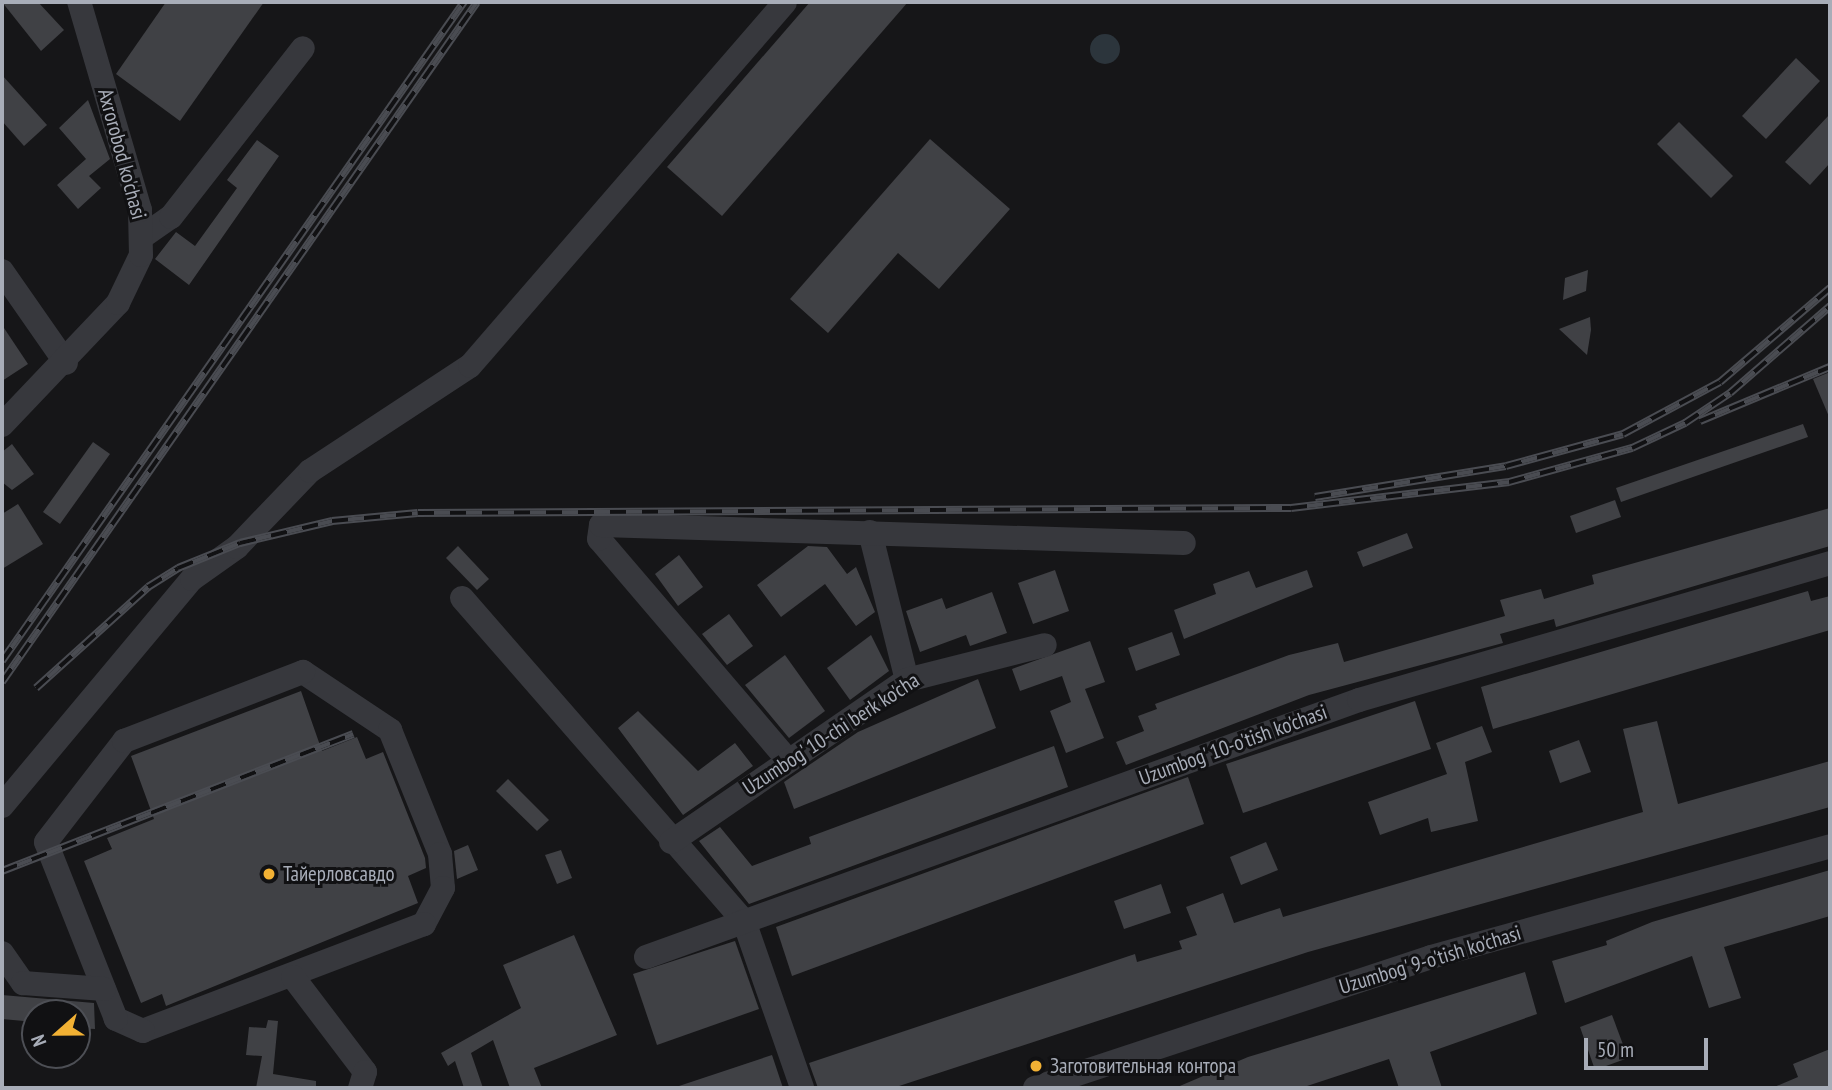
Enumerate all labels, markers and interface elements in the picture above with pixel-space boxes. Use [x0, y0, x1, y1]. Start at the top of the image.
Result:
street label: Axrorobod ko'chasi [92, 86, 152, 222]
street label: Uzumbog' 10-chi berk ko'cha [737, 667, 925, 801]
street label: Uzumbog' 10-o'tish ko'chasi [1135, 699, 1331, 791]
place label: Тайерловсавдо [283, 861, 395, 887]
marker: Тайерловсавдо [261, 866, 277, 882]
street label: Uzumbog' 9-o'tish ko'chasi [1335, 920, 1525, 1000]
north arrow [21, 999, 91, 1069]
scale bar [1587, 1024, 1711, 1068]
text: N [25, 1032, 51, 1050]
text: 50 m [1597, 1036, 1634, 1063]
place label: Заготовительная контора [1050, 1053, 1236, 1079]
marker: Заготовительная контора [1028, 1058, 1044, 1074]

